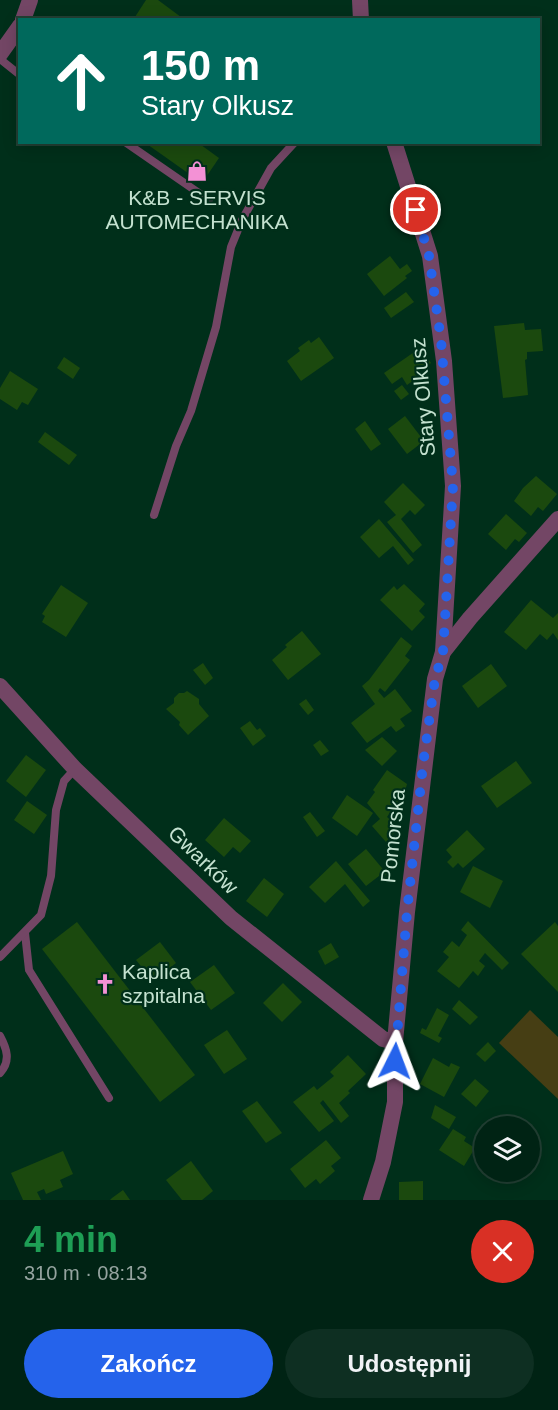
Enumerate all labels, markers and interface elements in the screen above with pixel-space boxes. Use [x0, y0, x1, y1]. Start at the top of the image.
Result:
icon: ahead [42, 42, 120, 120]
text: 150 m [141, 42, 260, 89]
text: Stary Olkusz [141, 91, 294, 121]
shop icon: K&B - SERVIS AUTOMECHANIKA [185, 159, 209, 183]
pin [390, 184, 441, 235]
place label: K&B - SERVIS AUTOMECHANIKA [106, 186, 288, 233]
icon: arrive [399, 193, 432, 226]
street label: Stary Olkusz [406, 337, 439, 457]
street label: Pomorska [376, 787, 409, 884]
street label: Gwarków [164, 821, 243, 899]
place label: Kaplica szpitalna [122, 960, 205, 1007]
church icon: Kaplica szpitalna [93, 972, 117, 996]
position arrow [363, 1029, 427, 1093]
map controls [474, 1116, 540, 1182]
button: layers [474, 1116, 540, 1182]
text: 4 min [24, 1219, 118, 1260]
button: close [471, 1220, 534, 1283]
text: 310 m · 08:13 [24, 1262, 147, 1284]
button: Zakończ [24, 1329, 273, 1398]
button: Udostępnij [285, 1329, 534, 1398]

